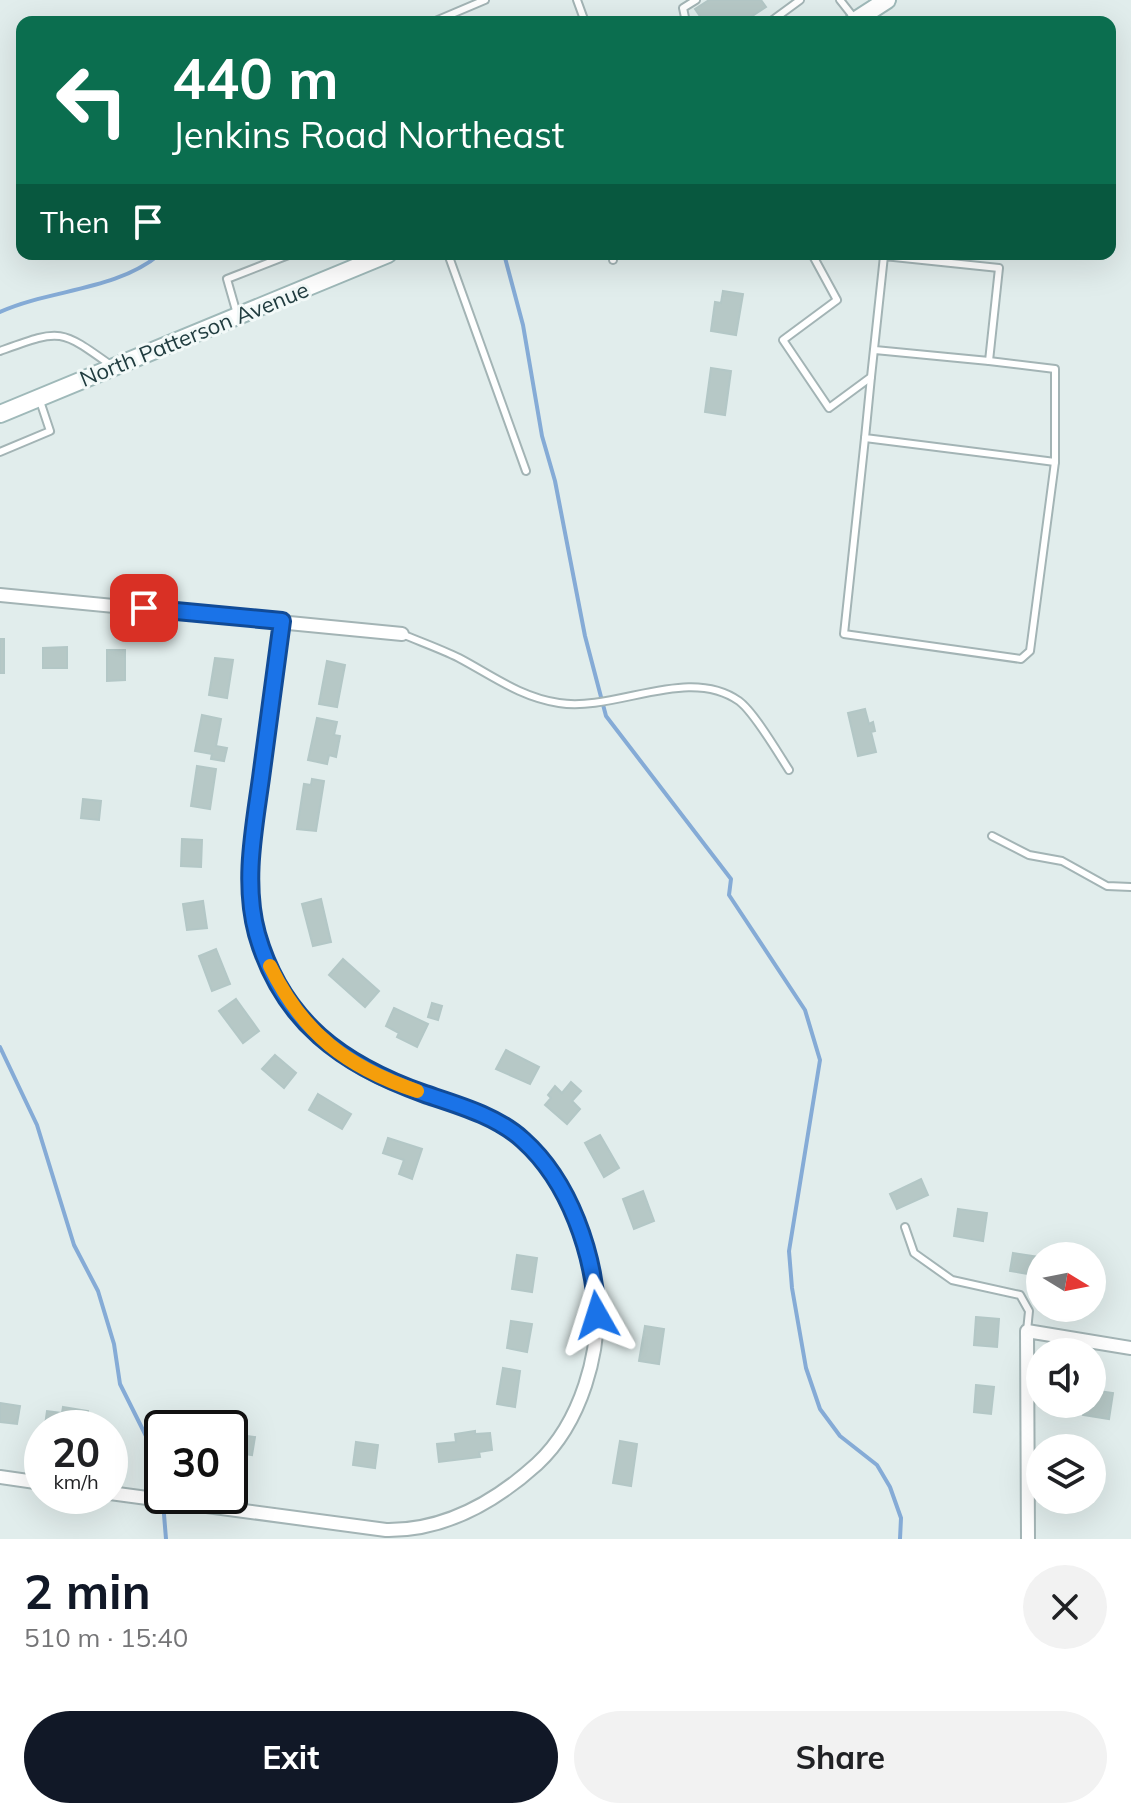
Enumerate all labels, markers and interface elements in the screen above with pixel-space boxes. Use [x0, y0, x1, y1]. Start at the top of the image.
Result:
text: 440 m [172, 43, 339, 113]
icon: left [40, 48, 144, 152]
text: Jenkins Road Northeast [172, 112, 564, 157]
icon: arrive [126, 200, 170, 244]
text: Then [40, 203, 110, 241]
street label: North Patterson Avenue [75, 275, 313, 393]
pin [110, 574, 178, 642]
icon: arrive [122, 586, 166, 630]
north arrow [1026, 1242, 1106, 1322]
map controls [1026, 1242, 1106, 1514]
position arrow [555, 1273, 639, 1357]
button: sound [1026, 1338, 1106, 1418]
speed limit sign: 30 [144, 1410, 248, 1514]
text: 20 [52, 1427, 100, 1477]
button: layers [1026, 1434, 1106, 1514]
text: km/h [53, 1469, 99, 1494]
text: 2 min [24, 1561, 151, 1621]
button: close [1023, 1565, 1107, 1649]
text: 510 m · 15:40 [24, 1621, 188, 1654]
button: Exit [24, 1711, 558, 1803]
button: Share [574, 1711, 1107, 1803]

